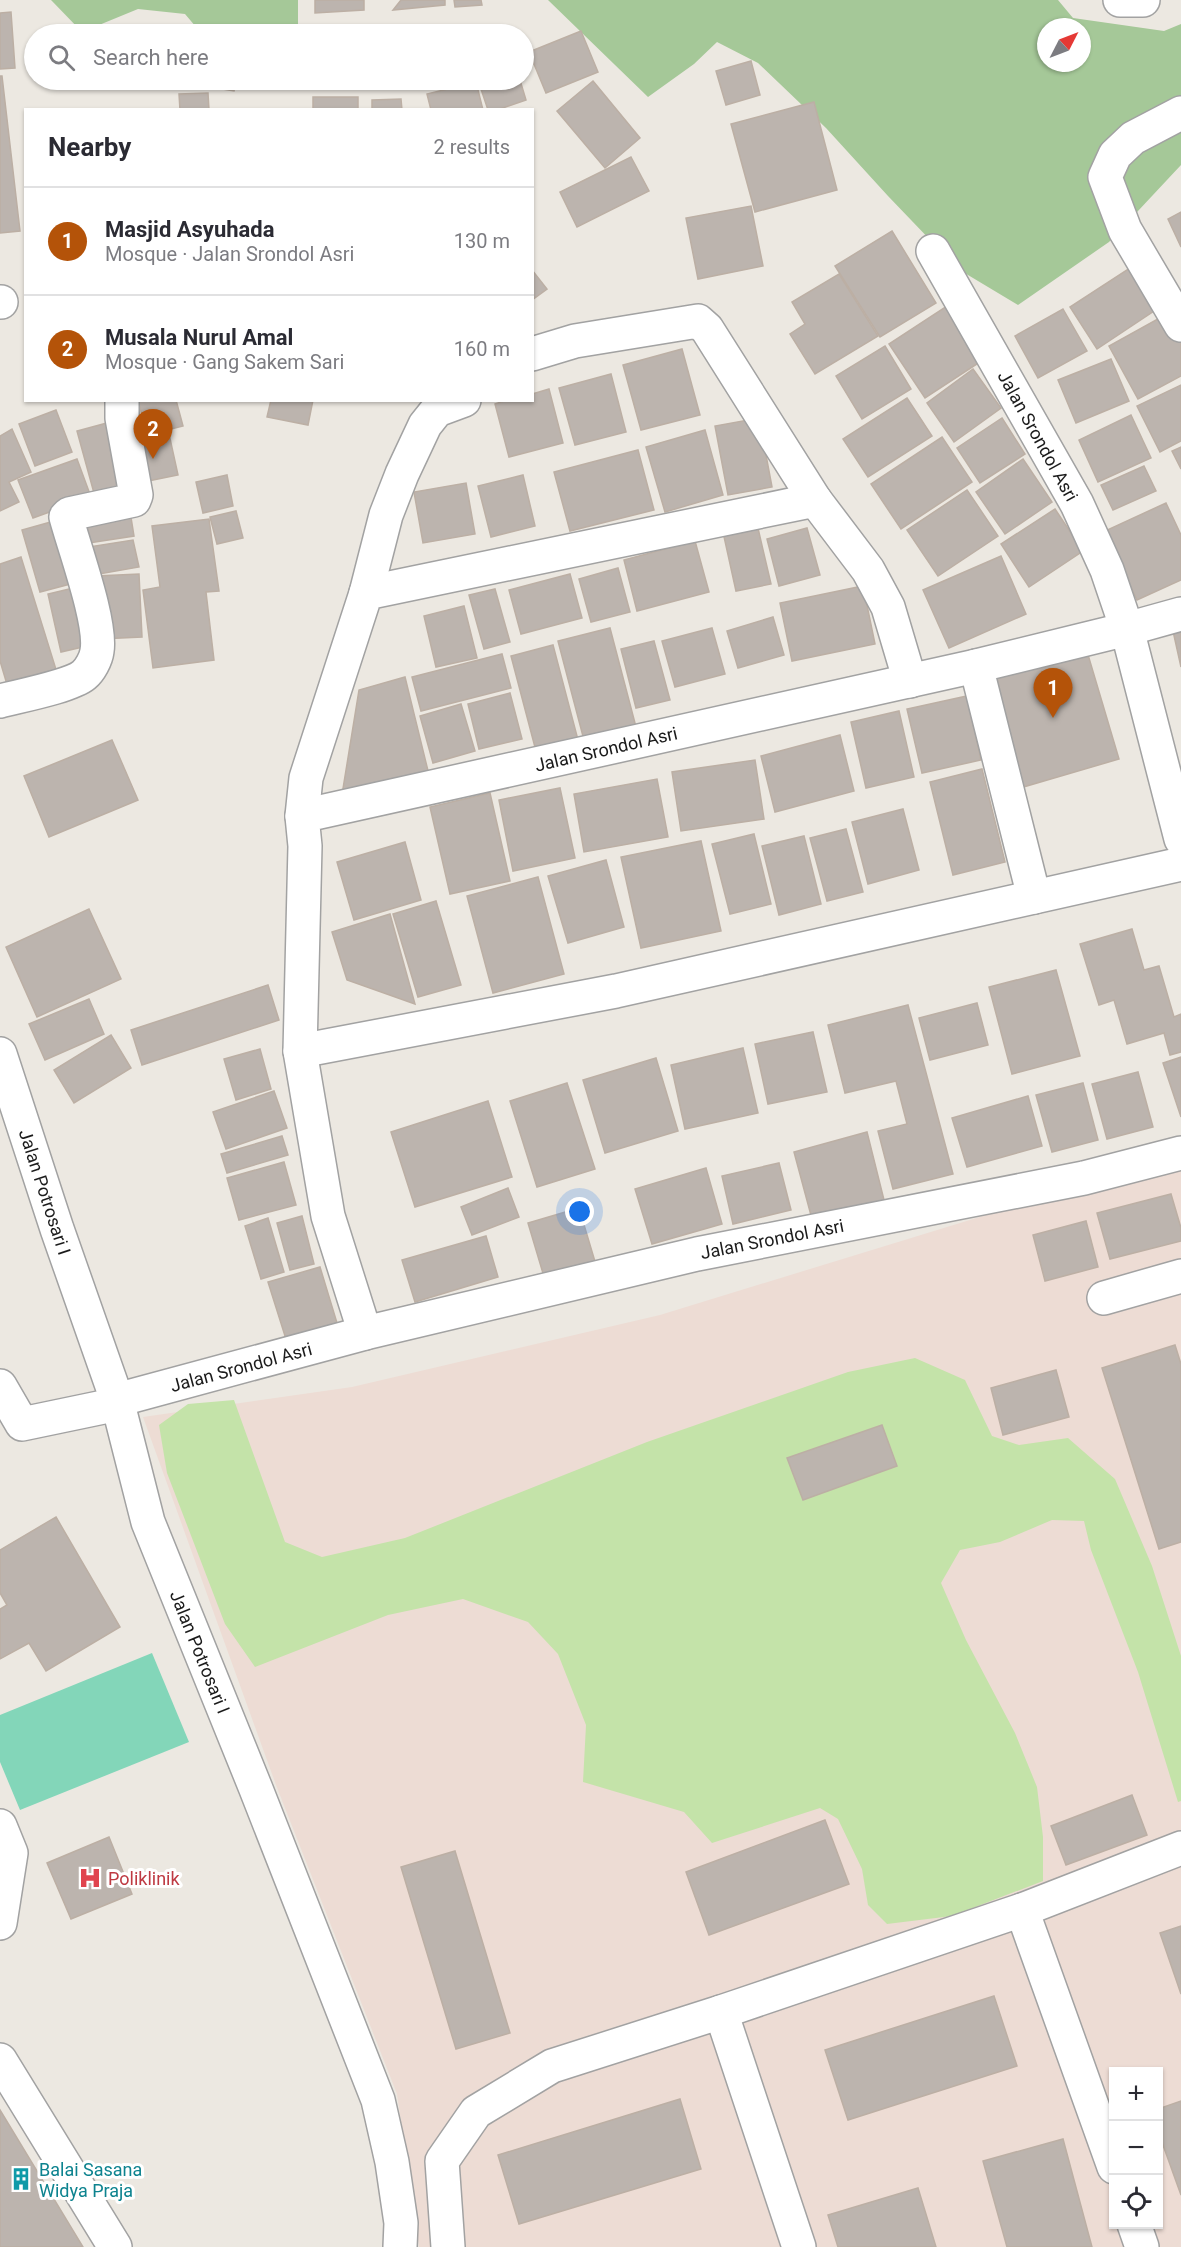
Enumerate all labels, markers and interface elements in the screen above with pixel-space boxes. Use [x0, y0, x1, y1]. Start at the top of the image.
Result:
north arrow [1037, 18, 1091, 72]
search box [24, 24, 534, 90]
icon: search [45, 41, 78, 74]
text: Search here [93, 45, 209, 70]
text: Nearby [48, 132, 131, 162]
text: 2 results [434, 135, 510, 159]
text: Masjid Asyuhada [105, 217, 274, 242]
text: 1 [62, 229, 73, 253]
text: 130 m [454, 229, 510, 253]
text: Mosque · Jalan Srondol Asri [105, 242, 354, 266]
text: Musala Nurul Amal [105, 325, 293, 350]
text: 2 [62, 337, 73, 361]
text: 160 m [454, 337, 510, 361]
text: Mosque · Gang Sakem Sari [105, 350, 344, 374]
street label: Jalan Srondol Asri [993, 367, 1083, 505]
pin: 2 [134, 410, 172, 459]
pin: 1 [1034, 668, 1072, 718]
street label: Jalan Srondol Asri [533, 722, 679, 776]
street label: Jalan Potrosari I [15, 1127, 75, 1257]
your location [565, 1197, 594, 1226]
street label: Jalan Srondol Asri [698, 1215, 846, 1263]
street label: Jalan Srondol Asri [168, 1338, 314, 1396]
street label: Jalan Potrosari I [166, 1587, 234, 1717]
hospital icon: Poliklinik [77, 1865, 103, 1891]
place label: Poliklinik [108, 1868, 180, 1889]
map controls [1109, 2067, 1163, 2229]
button: + [1109, 2067, 1163, 2121]
button: − [1109, 2121, 1163, 2175]
place label: Balai Sasana Widya Praja [39, 2159, 142, 2201]
building icon: Balai Sasana Widya Praja [8, 2166, 34, 2192]
button: locate [1109, 2175, 1163, 2229]

